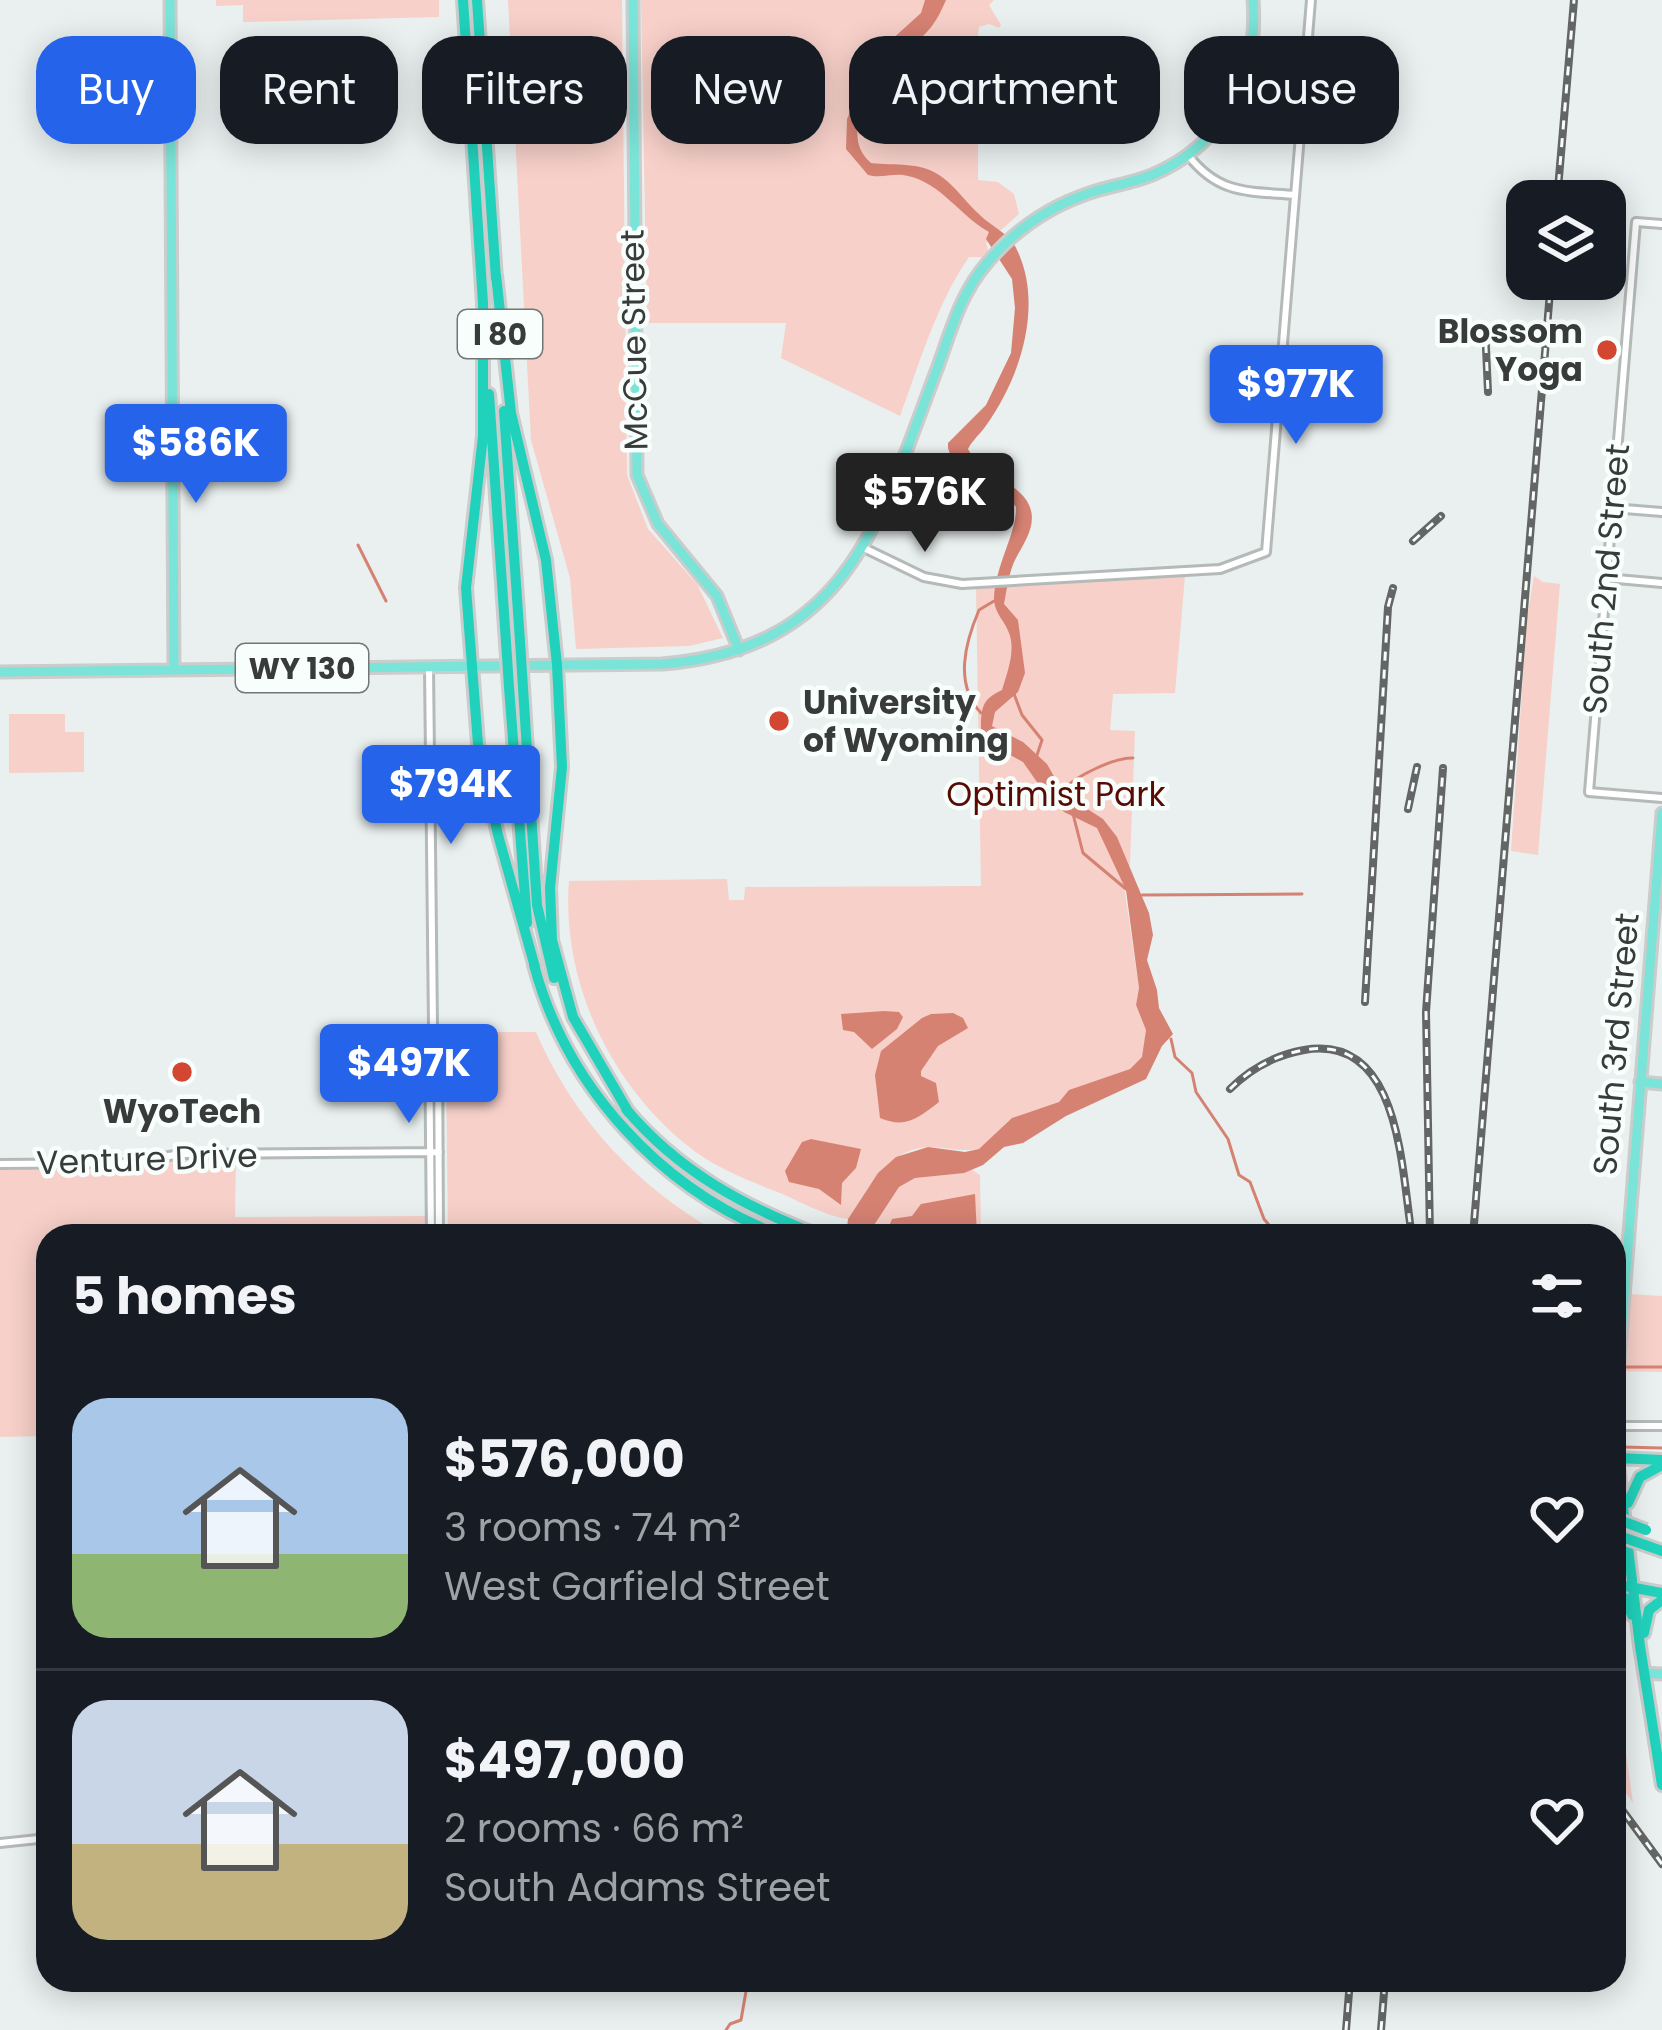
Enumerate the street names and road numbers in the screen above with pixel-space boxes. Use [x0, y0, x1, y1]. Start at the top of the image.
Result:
street label: McCue Street [609, 229, 659, 451]
road number: I 80 [458, 310, 542, 358]
street label: South 2nd Street [1571, 442, 1641, 716]
road number: WY 130 [236, 644, 368, 692]
street label: South 3rd Street [1581, 911, 1651, 1177]
street label: Venture Drive [36, 1132, 258, 1186]

